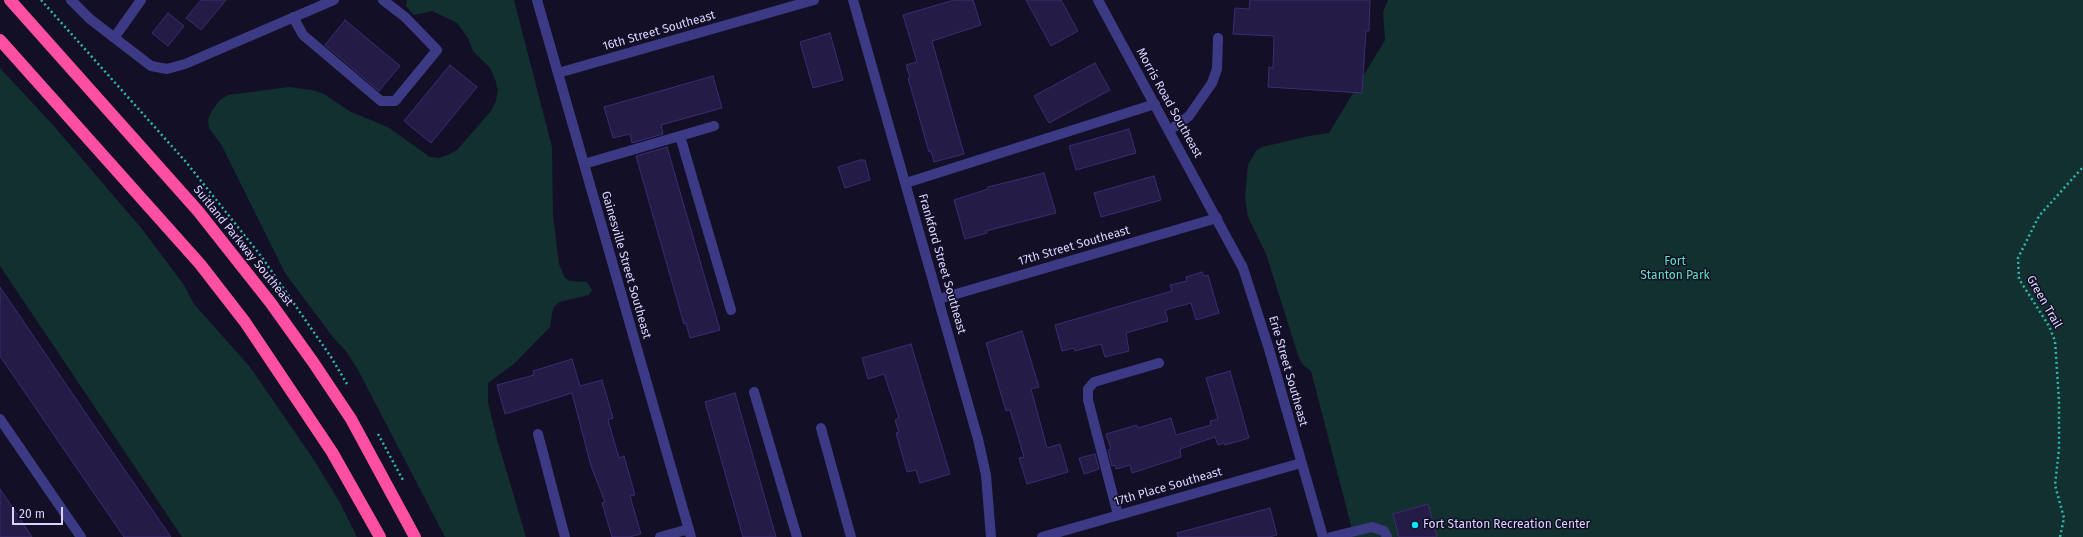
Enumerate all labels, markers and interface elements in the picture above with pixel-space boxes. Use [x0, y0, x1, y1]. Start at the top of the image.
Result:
street label: 16th Street Southeast [601, 8, 717, 54]
street label: Morris Road Southeast [1133, 46, 1205, 160]
street label: Suitland Parkway Southeast [190, 183, 296, 309]
street label: Gainesville Street Southeast [598, 190, 654, 340]
street label: Frankford Street Southeast [915, 192, 969, 336]
street label: 17th Street Southeast [1017, 223, 1131, 269]
park label: Fort Stanton Park [1640, 255, 1710, 283]
street label: Green Trail [2023, 273, 2065, 331]
street label: Erie Street Southeast [1265, 314, 1311, 428]
street label: 17th Place Southeast [1112, 465, 1224, 509]
scale bar [14, 499, 65, 525]
text: 20 m [19, 507, 45, 521]
place label: Fort Stanton Recreation Center [1423, 518, 1590, 532]
marker: Fort Stanton Recreation Center [1410, 520, 1420, 530]

